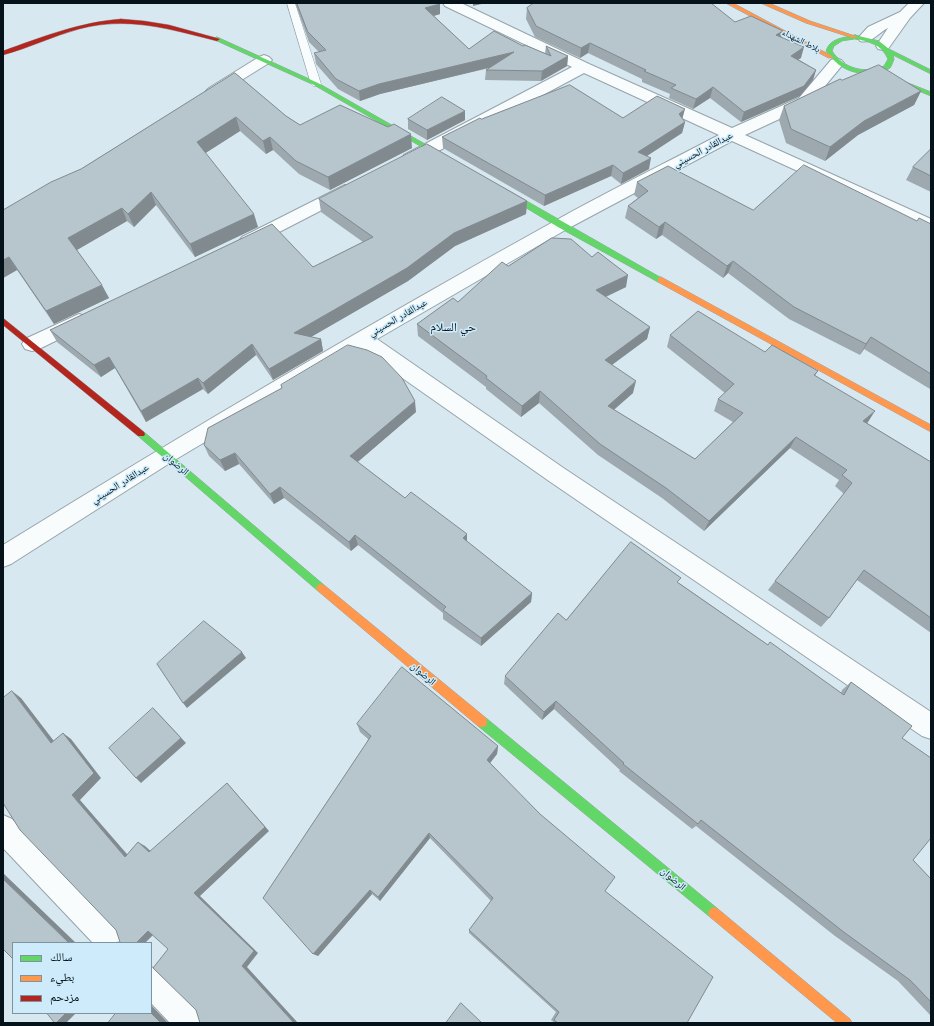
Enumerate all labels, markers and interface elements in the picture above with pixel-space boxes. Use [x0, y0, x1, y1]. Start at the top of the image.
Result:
street label: بلاط الشهداء [780, 27, 822, 55]
street label: عبدالقادر الحسيني [671, 129, 735, 171]
street label: عبدالقادر الحسيني [367, 296, 429, 340]
district label: حي السلام [430, 321, 476, 335]
street label: الرضوان [161, 450, 191, 478]
street label: عبدالقادر الحسيني [89, 462, 151, 506]
street label: الرضوان [408, 660, 438, 688]
street label: الرضوان [658, 865, 688, 893]
legend [12, 942, 152, 1014]
text: سالك [50, 948, 72, 965]
text: بطيء [50, 968, 74, 985]
text: مزدحم [50, 988, 79, 1005]

